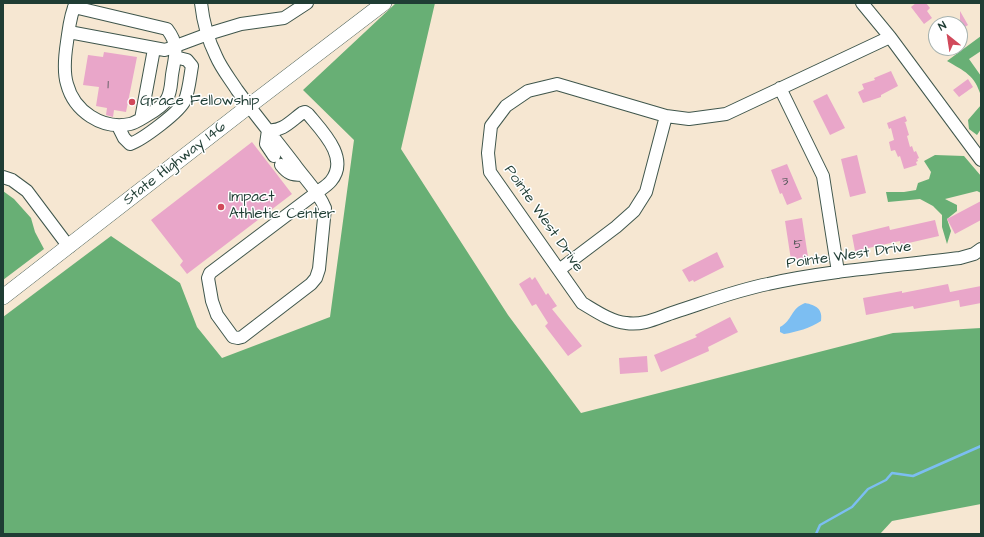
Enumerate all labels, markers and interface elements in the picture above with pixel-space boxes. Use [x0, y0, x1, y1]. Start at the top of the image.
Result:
north arrow [928, 16, 968, 56]
text: N [936, 18, 949, 34]
house number: 1 [107, 77, 109, 93]
place label: Grace Fellowship [140, 93, 259, 111]
marker: Grace Fellowship [127, 97, 137, 107]
street label: State Highway 146 [120, 118, 230, 210]
street label: Pointe West Drive [500, 162, 586, 276]
house number: 3 [782, 174, 788, 190]
place label: Impact Athletic Center [229, 189, 335, 224]
marker: Impact Athletic Center [216, 202, 226, 212]
house number: 5 [793, 237, 803, 253]
street label: Pointe West Drive [785, 238, 913, 274]

